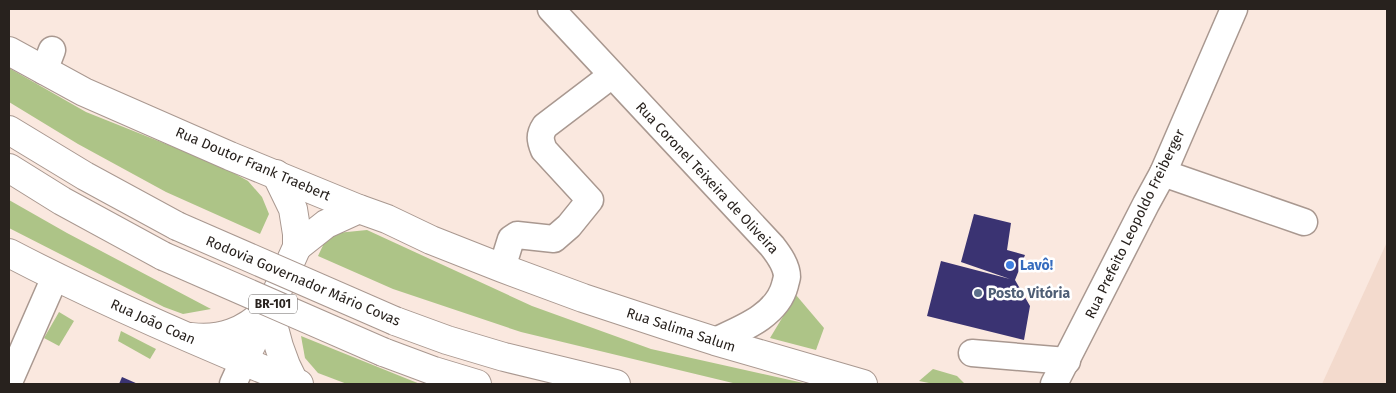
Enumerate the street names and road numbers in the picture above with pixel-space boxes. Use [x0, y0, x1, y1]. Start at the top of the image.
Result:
street label: Rua Coronel Teixeira de Oliveira [632, 99, 782, 257]
street label: Rua Doutor Frank Traebert [173, 124, 334, 205]
street label: Rua Prefeito Leopoldo Freiberger [1082, 126, 1189, 321]
street label: Rodovia Governador Mário Covas [203, 232, 403, 330]
road number: BR-101 [249, 294, 297, 314]
street label: Rua João Coan [108, 296, 198, 348]
street label: Rua Salima Salum [624, 304, 738, 356]

